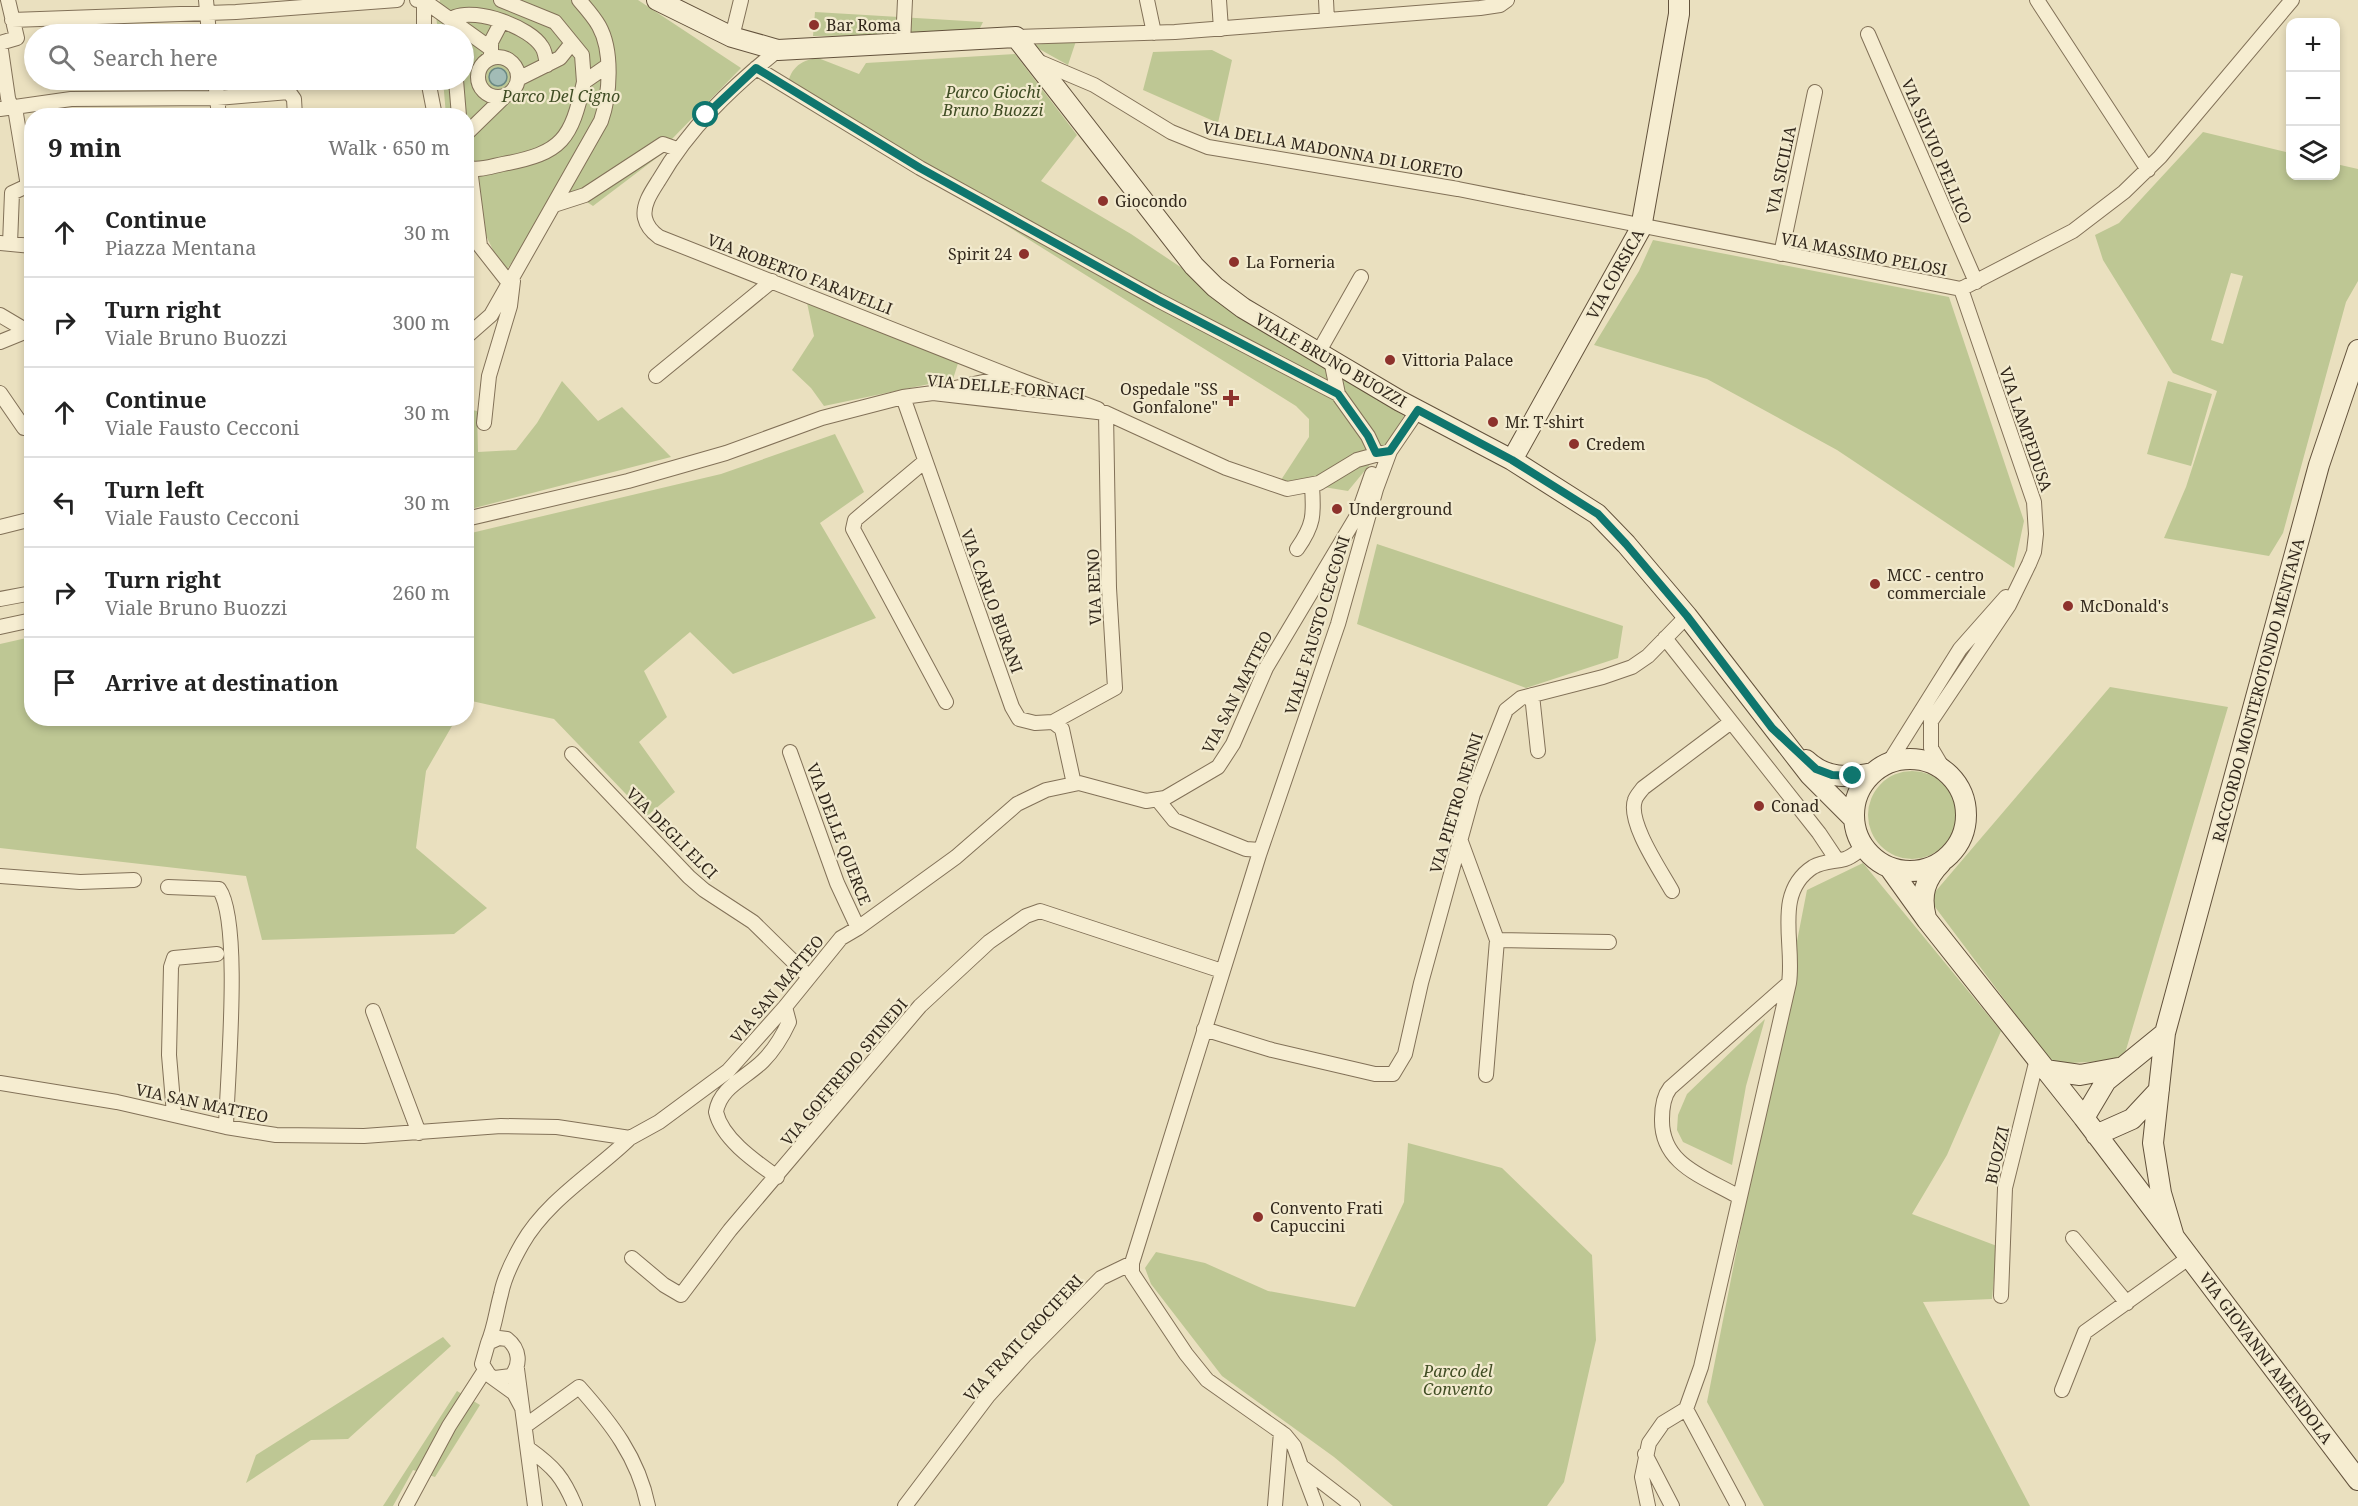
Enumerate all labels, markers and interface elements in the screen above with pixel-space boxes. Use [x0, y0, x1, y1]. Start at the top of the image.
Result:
place label: Bar Roma [826, 14, 901, 36]
marker: Bar Roma [807, 18, 821, 32]
map controls [2286, 18, 2340, 180]
button: + [2286, 18, 2340, 72]
search box [24, 24, 474, 90]
icon: search [45, 41, 78, 74]
text: Search here [93, 42, 218, 72]
button: − [2286, 72, 2340, 126]
street label: VIA SILVIO PELLICO [1896, 75, 1978, 227]
park label: Parco Giochi Bruno Buozzi [942, 81, 1044, 121]
park label: Parco Del Cigno [501, 85, 620, 107]
route start [692, 101, 718, 127]
street label: VIA DELLA MADONNA DI LORETO [1201, 116, 1465, 184]
street label: VIA SICILIA [1761, 123, 1801, 216]
button: layers [2286, 126, 2340, 180]
text: 9 min [48, 129, 122, 165]
text: Walk · 650 m [328, 134, 450, 161]
place label: Giocondo [1115, 190, 1187, 212]
marker: Giocondo [1096, 194, 1110, 208]
text: Continue [105, 204, 207, 234]
icon: ahead [48, 216, 81, 249]
text: 30 m [404, 219, 450, 246]
street label: VIA CORSICA [1581, 224, 1649, 323]
street label: VIA MASSIMO PELOSI [1779, 227, 1949, 281]
street label: VIA ROBERTO FARAVELLI [704, 228, 896, 320]
text: Piazza Mentana [105, 234, 256, 261]
place label: Spirit 24 [948, 243, 1012, 265]
marker: Spirit 24 [1017, 247, 1031, 261]
place label: La Forneria [1246, 251, 1335, 273]
marker: La Forneria [1227, 255, 1241, 269]
text: Turn right [105, 294, 221, 324]
icon: right [48, 306, 81, 339]
street label: VIALE BRUNO BUOZZI [1251, 308, 1411, 412]
text: 300 m [392, 309, 450, 336]
text: Viale Bruno Buozzi [105, 324, 287, 351]
place label: Vittoria Palace [1402, 349, 1513, 371]
marker: Vittoria Palace [1383, 353, 1397, 367]
street label: VIA LAMPEDUSA [1994, 364, 2058, 495]
street label: VIA DELLE FORNACI [926, 369, 1086, 405]
place label: Ospedale "SS Gonfalone" [1120, 378, 1218, 418]
text: Continue [105, 384, 207, 414]
marker: Ospedale "SS Gonfalone" [1222, 389, 1240, 407]
icon: ahead [48, 396, 81, 429]
text: 30 m [404, 399, 450, 426]
place label: Mr. T-shirt [1505, 411, 1584, 433]
text: Viale Fausto Cecconi [105, 414, 300, 441]
marker: Mr. T-shirt [1486, 415, 1500, 429]
place label: Credem [1586, 433, 1645, 455]
marker: Credem [1567, 437, 1581, 451]
text: Turn left [105, 474, 204, 504]
icon: left [48, 486, 81, 519]
text: 30 m [404, 489, 450, 516]
place label: Underground [1349, 498, 1453, 520]
marker: Underground [1330, 502, 1344, 516]
text: Viale Fausto Cecconi [105, 504, 300, 531]
street label: VIA CARLO BURANI [956, 526, 1028, 676]
street label: VIALE FAUSTO CECCONI [1279, 533, 1355, 717]
street label: RACCORDO MONTEROTONDO MENTANA [2207, 535, 2309, 844]
street label: VIA RENO [1082, 548, 1106, 626]
text: Turn right [105, 564, 221, 594]
place label: MCC - centro commerciale [1887, 564, 1986, 604]
icon: right [48, 576, 81, 609]
marker: MCC - centro commerciale [1868, 577, 1882, 591]
text: 260 m [392, 579, 450, 606]
text: Viale Bruno Buozzi [105, 594, 287, 621]
place label: McDonald's [2080, 595, 2169, 617]
marker: McDonald's [2061, 599, 2075, 613]
street label: VIA SAN MATTEO [1197, 627, 1277, 757]
icon: arrive [48, 666, 81, 699]
text: Arrive at destination [105, 667, 339, 697]
street label: VIA PIETRO NENNI [1424, 730, 1488, 876]
street label: VIA DELLE QUERCE [802, 760, 876, 908]
route end [1839, 762, 1865, 788]
street label: VIA DEGLI ELCI [622, 783, 723, 884]
place label: Conad [1771, 795, 1819, 817]
marker: Conad [1752, 799, 1766, 813]
street label: VIA SAN MATTEO [725, 930, 829, 1048]
street label: VIA GOFFREDO SPINEDI [776, 993, 912, 1150]
street label: VIA SAN MATTEO [134, 1078, 270, 1128]
street label: BUOZZI [1980, 1124, 2014, 1186]
place label: Convento Frati Capuccini [1270, 1197, 1383, 1237]
marker: Convento Frati Capuccini [1251, 1210, 1265, 1224]
street label: VIA GIOVANNI AMENDOLA [2194, 1268, 2338, 1449]
street label: VIA FRATI CROCIFERI [958, 1270, 1088, 1406]
park label: Parco del Convento [1422, 1360, 1493, 1400]

